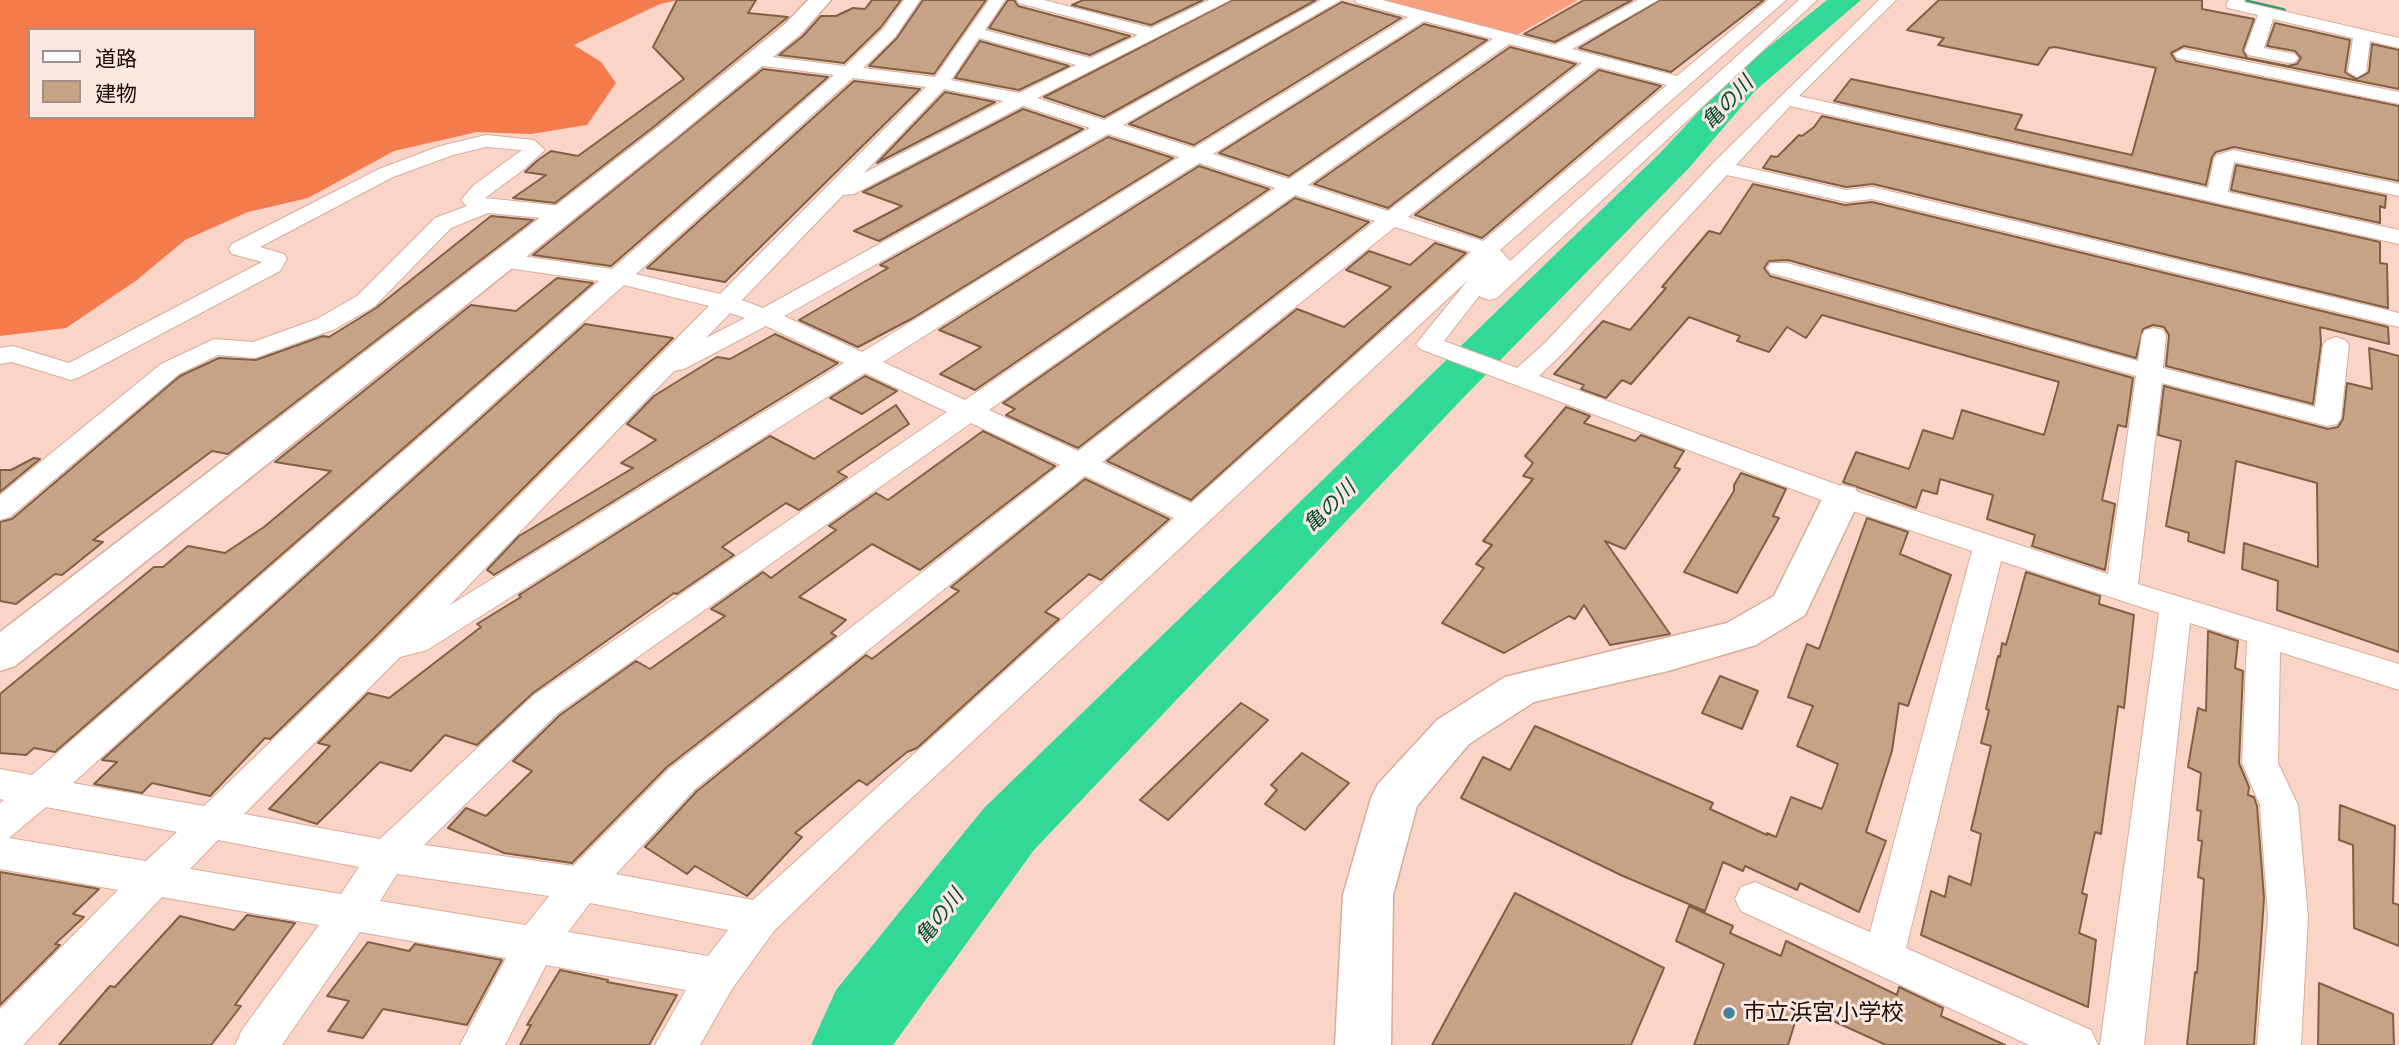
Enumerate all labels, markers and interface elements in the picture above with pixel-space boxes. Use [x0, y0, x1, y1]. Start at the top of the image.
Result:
legend [28, 28, 256, 119]
text: 道路 [95, 46, 137, 71]
water label: 亀の川 [1697, 71, 1759, 135]
text: 建物 [95, 81, 137, 106]
water label: 亀の川 [1299, 476, 1361, 538]
water label: 亀の川 [911, 884, 969, 950]
place label: 市立浜宮小学校 [1743, 999, 1904, 1027]
marker: 市立浜宮小学校 [1721, 1005, 1737, 1021]

